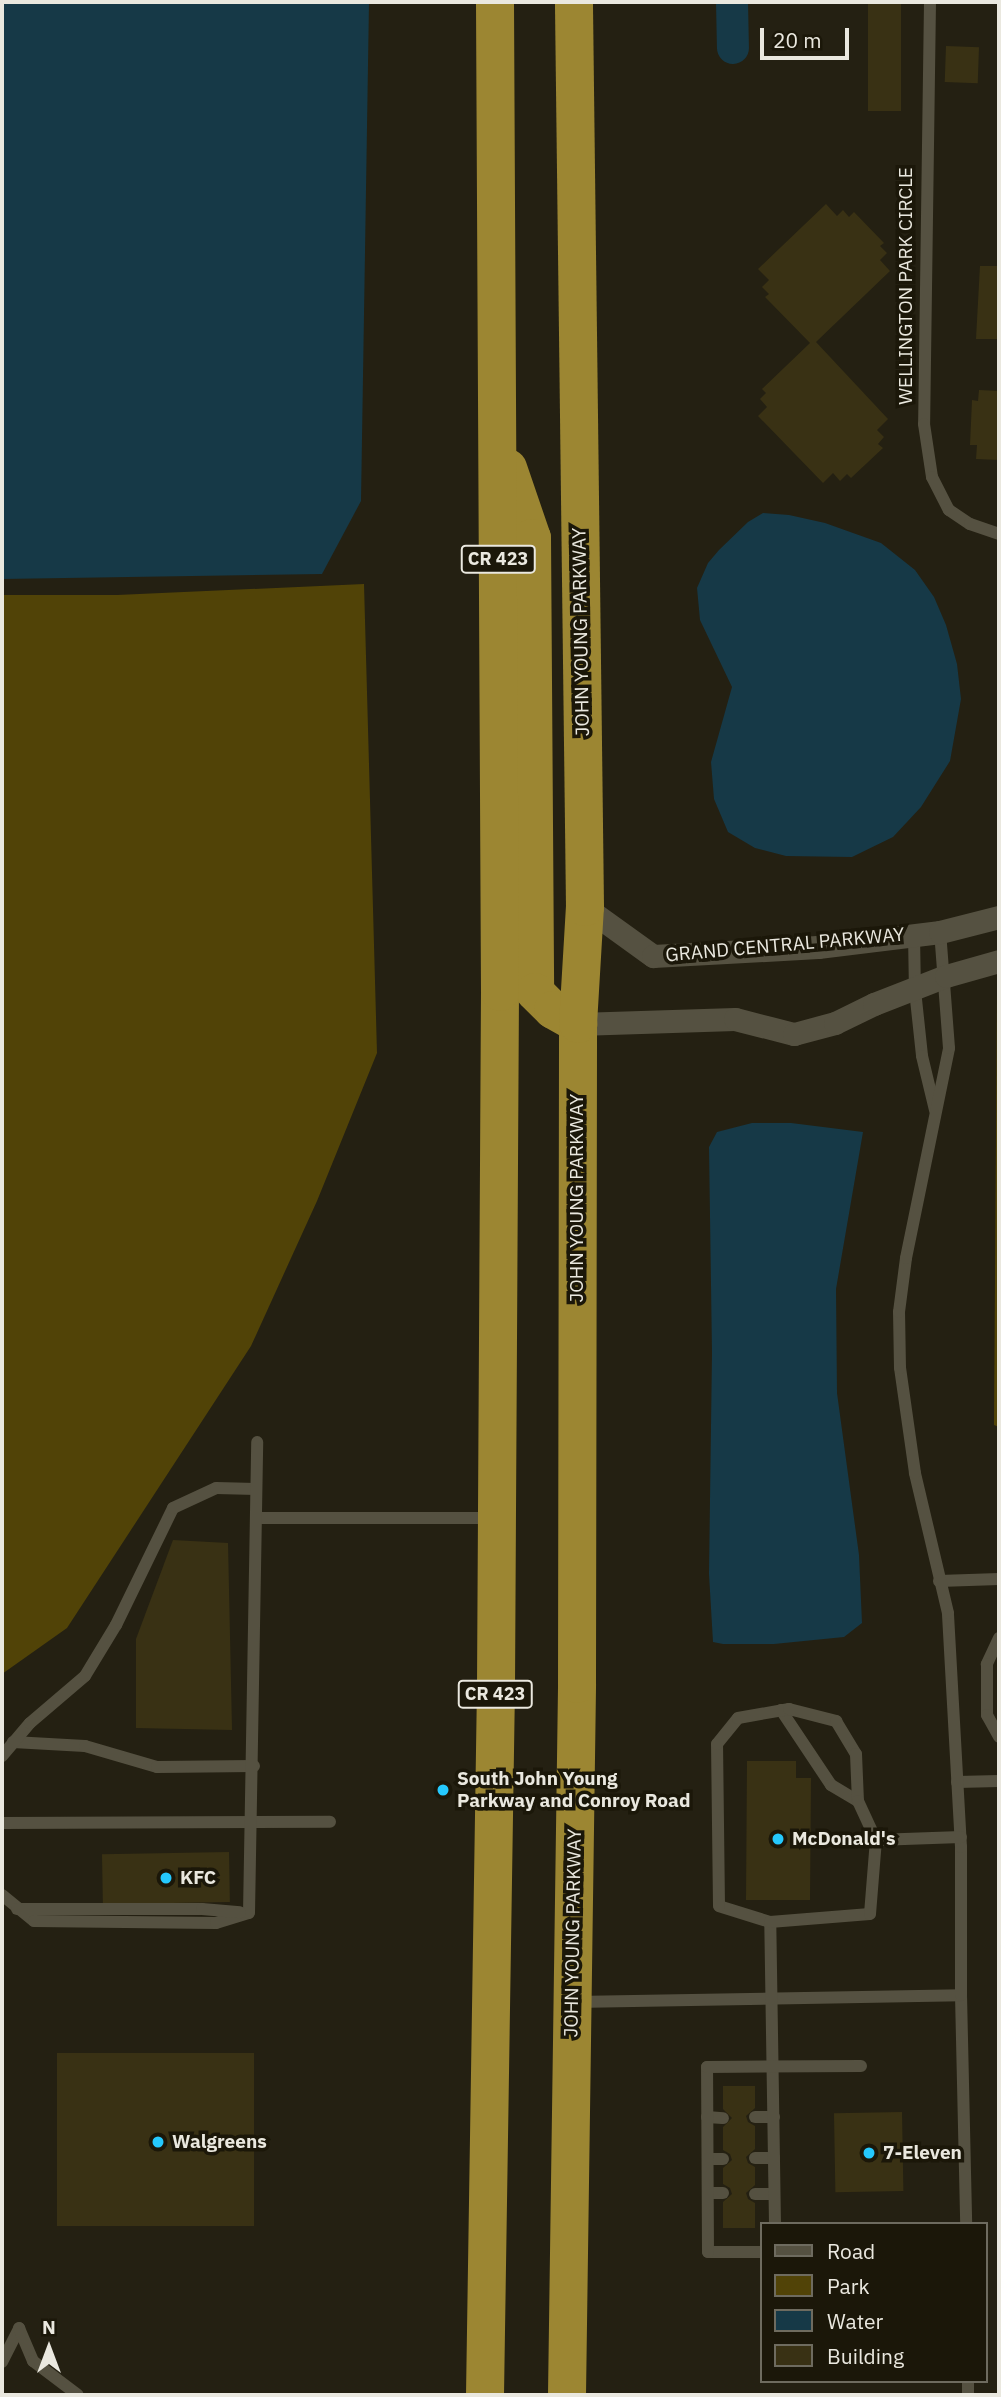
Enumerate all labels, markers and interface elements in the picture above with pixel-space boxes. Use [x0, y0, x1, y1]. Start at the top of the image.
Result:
scale bar [763, 14, 852, 58]
text: 20 m [773, 26, 822, 54]
street label: WELLINGTON PARK CIRCLE [895, 167, 917, 405]
street label: JOHN YOUNG PARKWAY [568, 527, 594, 737]
road number: CR 423 [460, 544, 536, 574]
street label: GRAND CENTRAL PARKWAY [665, 923, 905, 967]
street label: JOHN YOUNG PARKWAY [566, 1094, 588, 1302]
road number: CR 423 [456, 1680, 534, 1708]
place label: South John Young Parkway and Conroy Road [457, 1768, 690, 1812]
marker: South John Young Parkway and Conroy Road [435, 1782, 451, 1798]
street label: JOHN YOUNG PARKWAY [560, 1828, 586, 2038]
place label: McDonald's [792, 1828, 895, 1850]
marker: McDonald's [770, 1831, 786, 1847]
place label: KFC [180, 1867, 216, 1889]
marker: KFC [158, 1870, 174, 1886]
place label: Walgreens [172, 2131, 267, 2153]
marker: Walgreens [150, 2134, 166, 2150]
place label: 7-Eleven [883, 2142, 962, 2164]
marker: 7-Eleven [861, 2145, 877, 2161]
legend [760, 2222, 987, 2383]
text: Road [827, 2237, 875, 2265]
text: Park [827, 2272, 870, 2300]
text: Water [827, 2307, 883, 2335]
north arrow [14, 2313, 84, 2383]
text: N [42, 2315, 56, 2339]
text: Building [827, 2342, 904, 2370]

